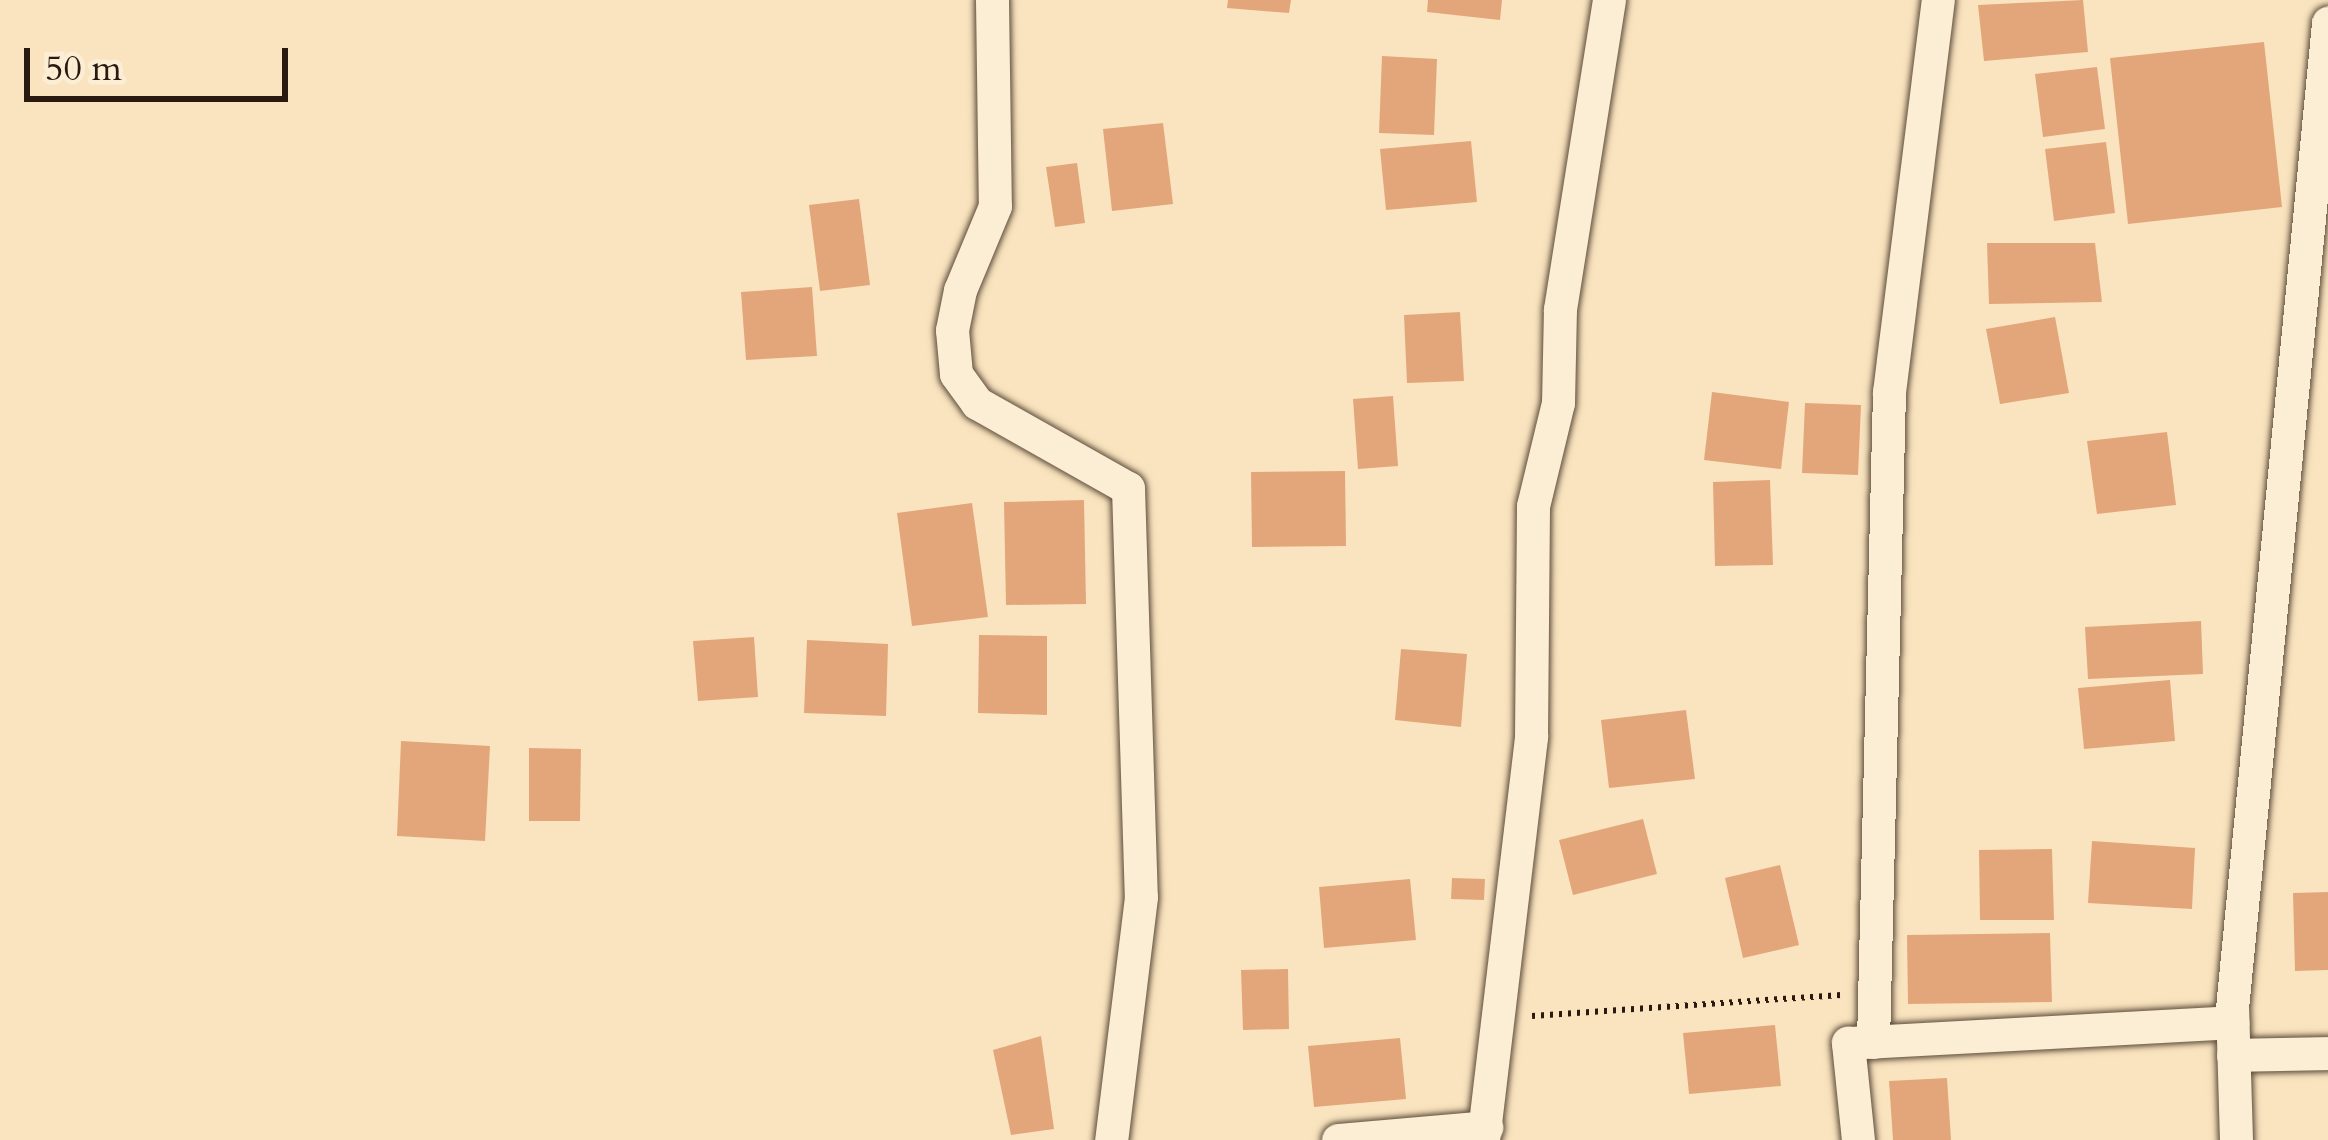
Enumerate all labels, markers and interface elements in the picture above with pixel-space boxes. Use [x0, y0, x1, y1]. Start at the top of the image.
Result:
scale bar [30, 24, 294, 98]
text: 50 m [45, 44, 122, 93]

